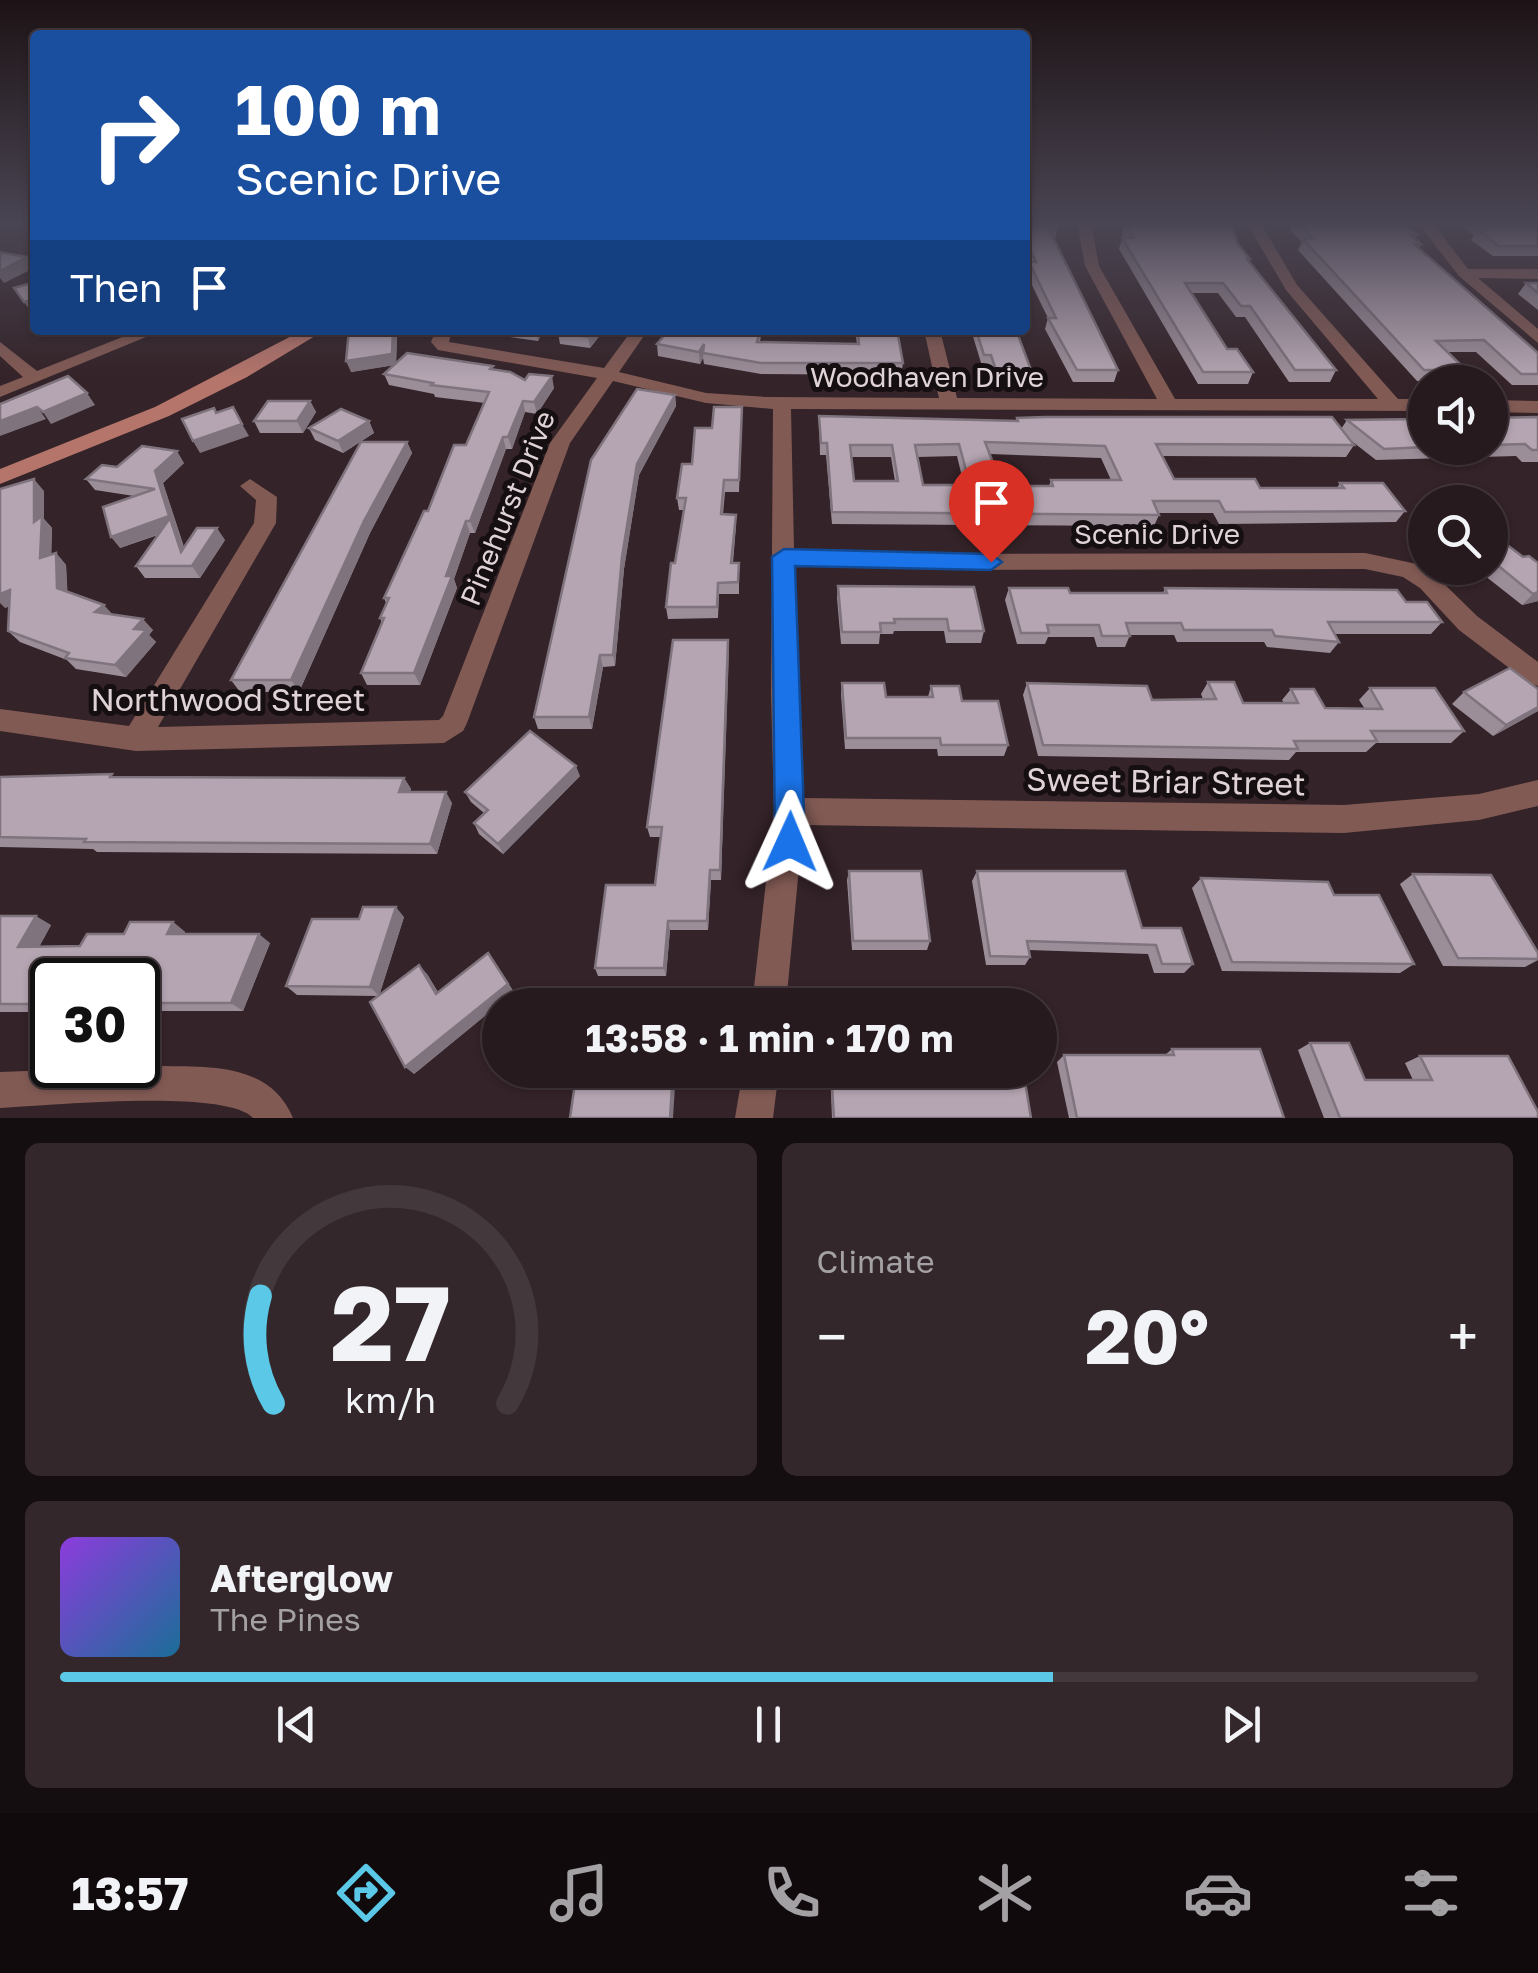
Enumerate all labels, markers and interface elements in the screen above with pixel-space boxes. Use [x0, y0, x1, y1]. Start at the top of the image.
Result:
text: 100 m [235, 66, 441, 150]
icon: right [70, 70, 200, 200]
text: Scenic Drive [235, 151, 501, 205]
icon: arrive [182, 260, 237, 315]
text: Then [70, 265, 162, 310]
street label: Woodhaven Drive [810, 360, 1044, 393]
map controls [1408, 365, 1508, 585]
button: sound [1408, 365, 1508, 465]
street label: Pinehurst Drive [453, 406, 561, 610]
pin [949, 460, 1034, 563]
icon: arrive [964, 475, 1019, 530]
button: search [1408, 485, 1508, 585]
street label: Scenic Drive [1074, 517, 1240, 550]
street label: Northwood Street [90, 680, 366, 718]
street label: Sweet Briar Street [1026, 760, 1306, 802]
position arrow [738, 790, 842, 894]
speed limit sign: 30 [30, 958, 160, 1088]
text: 13:58 · 1 min · 170 m [585, 1015, 954, 1060]
text: Climate [817, 1242, 935, 1280]
text: 27 [331, 1259, 451, 1384]
text: 20° [1085, 1290, 1209, 1381]
text: − [817, 1303, 847, 1369]
text: + [1448, 1303, 1478, 1369]
text: km/h [345, 1378, 436, 1421]
text: Afterglow [210, 1555, 393, 1600]
text: The Pines [210, 1600, 361, 1638]
icon: previous [269, 1697, 324, 1752]
icon: pause [741, 1697, 796, 1752]
icon: next [1214, 1697, 1269, 1752]
icon: directions [331, 1858, 401, 1928]
icon: music [544, 1858, 614, 1928]
icon: phone [757, 1858, 827, 1928]
icon: climate [970, 1858, 1040, 1928]
icon: car [1183, 1858, 1253, 1928]
icon: filters [1396, 1858, 1466, 1928]
text: 13:57 [71, 1866, 189, 1920]

